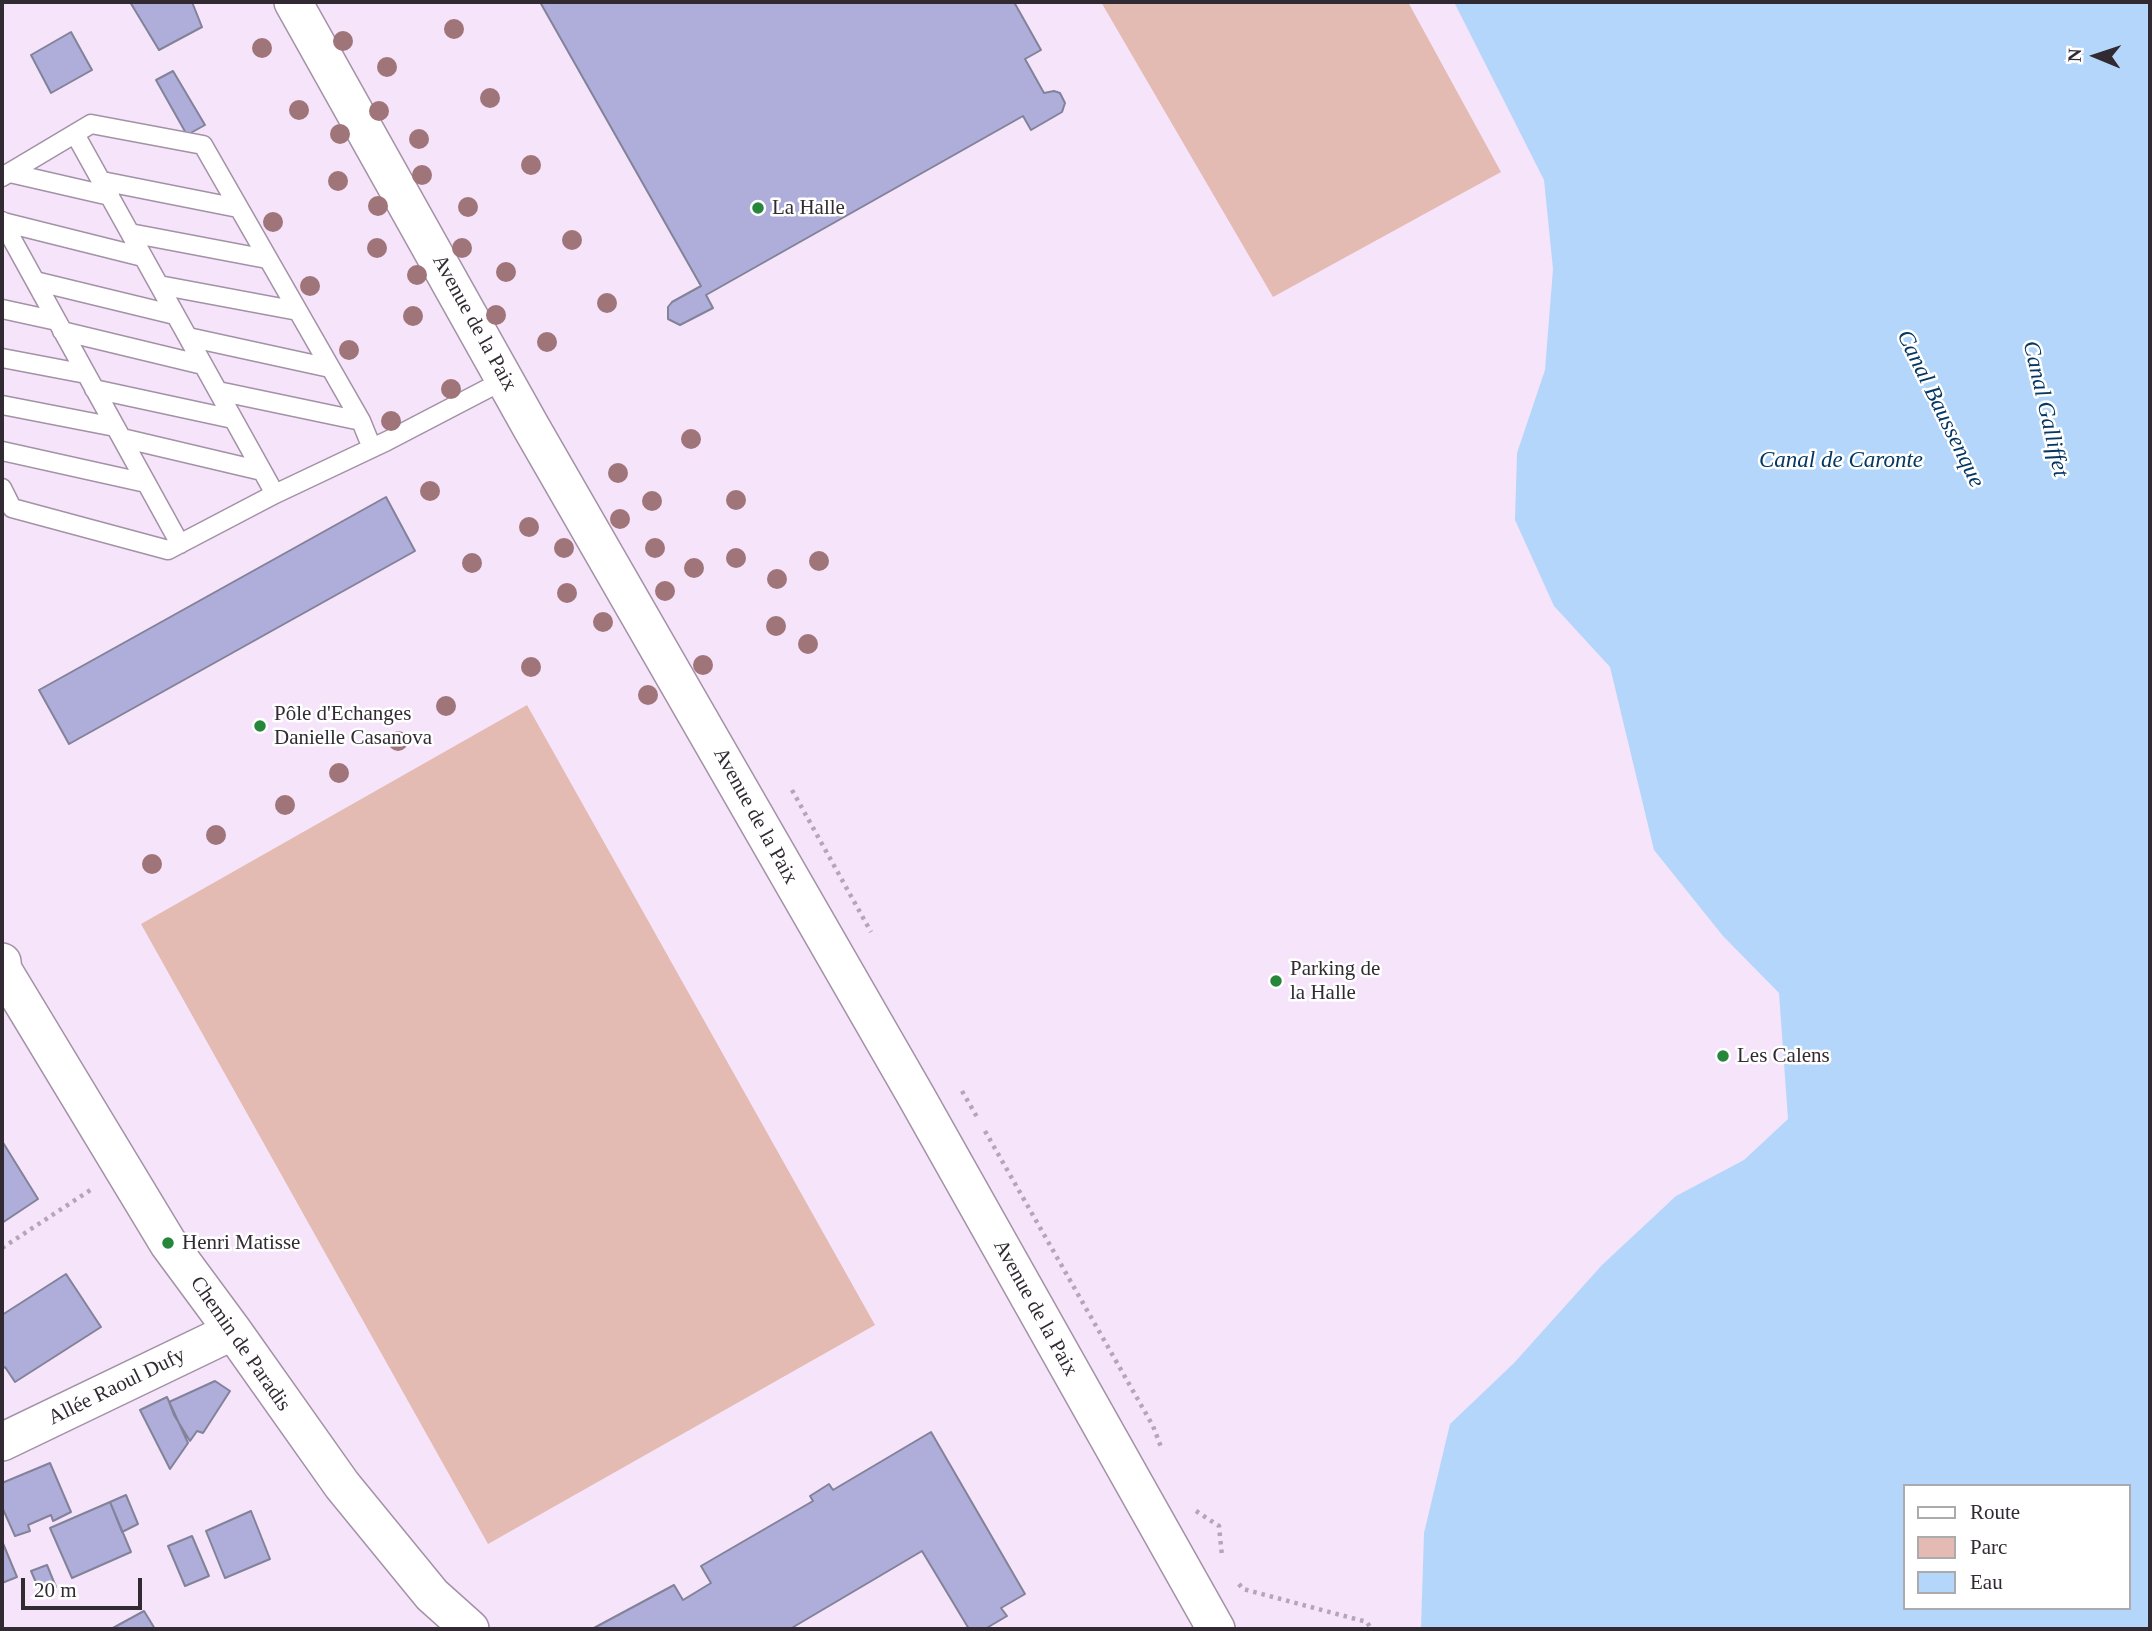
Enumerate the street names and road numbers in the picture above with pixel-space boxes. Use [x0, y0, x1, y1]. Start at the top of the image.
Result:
street label: Avenue de la Paix [426, 251, 522, 395]
street label: Avenue de la Paix [707, 744, 803, 888]
street label: Avenue de la Paix [987, 1236, 1083, 1380]
street label: Chemin de Paradis [184, 1272, 296, 1416]
street label: Allée Raoul Dufy [44, 1343, 190, 1431]

